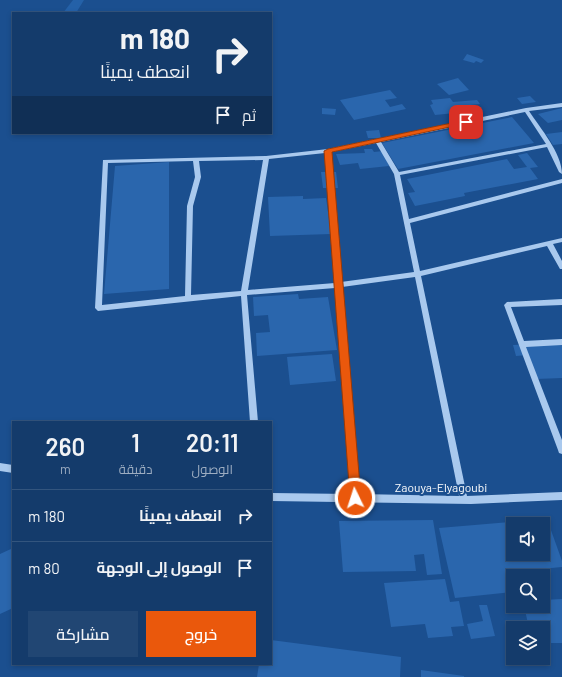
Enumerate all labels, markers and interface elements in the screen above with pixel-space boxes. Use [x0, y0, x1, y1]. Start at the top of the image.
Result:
text: 180 m [120, 21, 190, 55]
icon: right [204, 28, 256, 80]
text: انعطف يمينًا [100, 60, 190, 82]
icon: arrive [212, 104, 234, 126]
pin [449, 105, 483, 139]
text: ثم [242, 106, 256, 124]
icon: arrive [455, 111, 477, 133]
text: 1 [131, 428, 140, 457]
text: 20:11 [186, 428, 238, 457]
text: 260 [46, 432, 85, 461]
text: m [60, 461, 71, 477]
text: دقيقة [119, 461, 152, 477]
text: الوصول [192, 461, 233, 477]
position arrow [334, 477, 376, 519]
street label: Zaouya-Elyagoubi [395, 480, 487, 494]
icon: right [234, 505, 256, 527]
text: انعطف يمينًا [139, 506, 222, 524]
text: 180 m [28, 507, 65, 525]
map controls [506, 517, 550, 665]
button: sound [506, 517, 550, 561]
icon: arrive [234, 557, 256, 579]
text: الوصول إلى الوجهة [96, 558, 222, 576]
text: 80 m [28, 559, 60, 577]
button: search [506, 569, 550, 613]
button: مشاركة [28, 611, 138, 657]
button: خروج [146, 611, 256, 657]
button: layers [506, 621, 550, 665]

